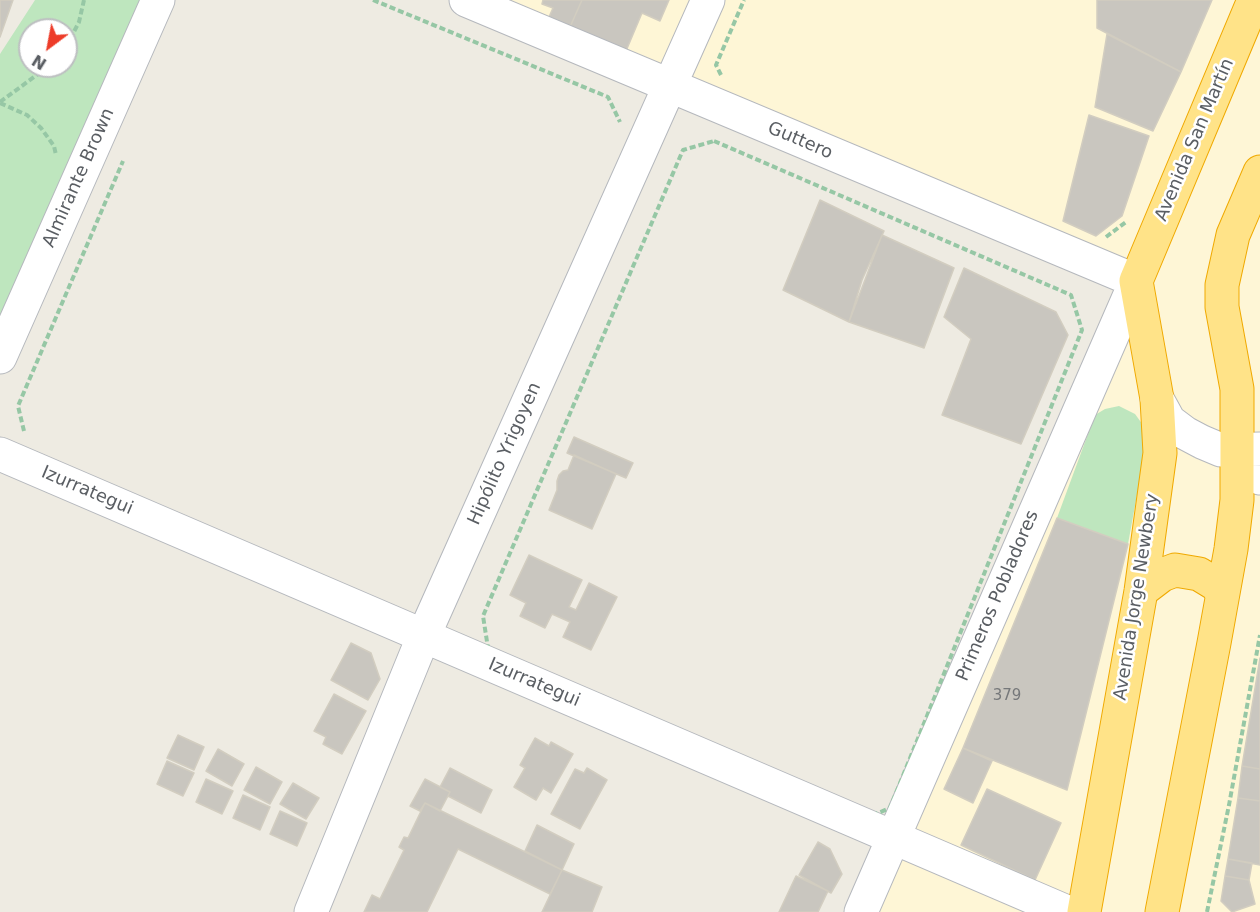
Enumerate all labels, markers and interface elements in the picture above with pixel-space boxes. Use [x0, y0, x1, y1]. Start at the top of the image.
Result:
north arrow [18, 18, 78, 78]
text: N [29, 50, 50, 74]
street label: Avenida San Martín [1151, 55, 1239, 225]
street label: Almirante Brown [39, 105, 119, 251]
street label: Guttero [764, 118, 836, 164]
street label: Hipólito Yrigoyen [464, 379, 546, 529]
street label: Izurrategui [38, 462, 136, 520]
street label: Avenida Jorge Newbery [1110, 492, 1164, 702]
street label: Primeros Pobladores [952, 507, 1044, 685]
street label: Izurrategui [485, 654, 583, 712]
house number: 379 [993, 687, 1021, 705]

